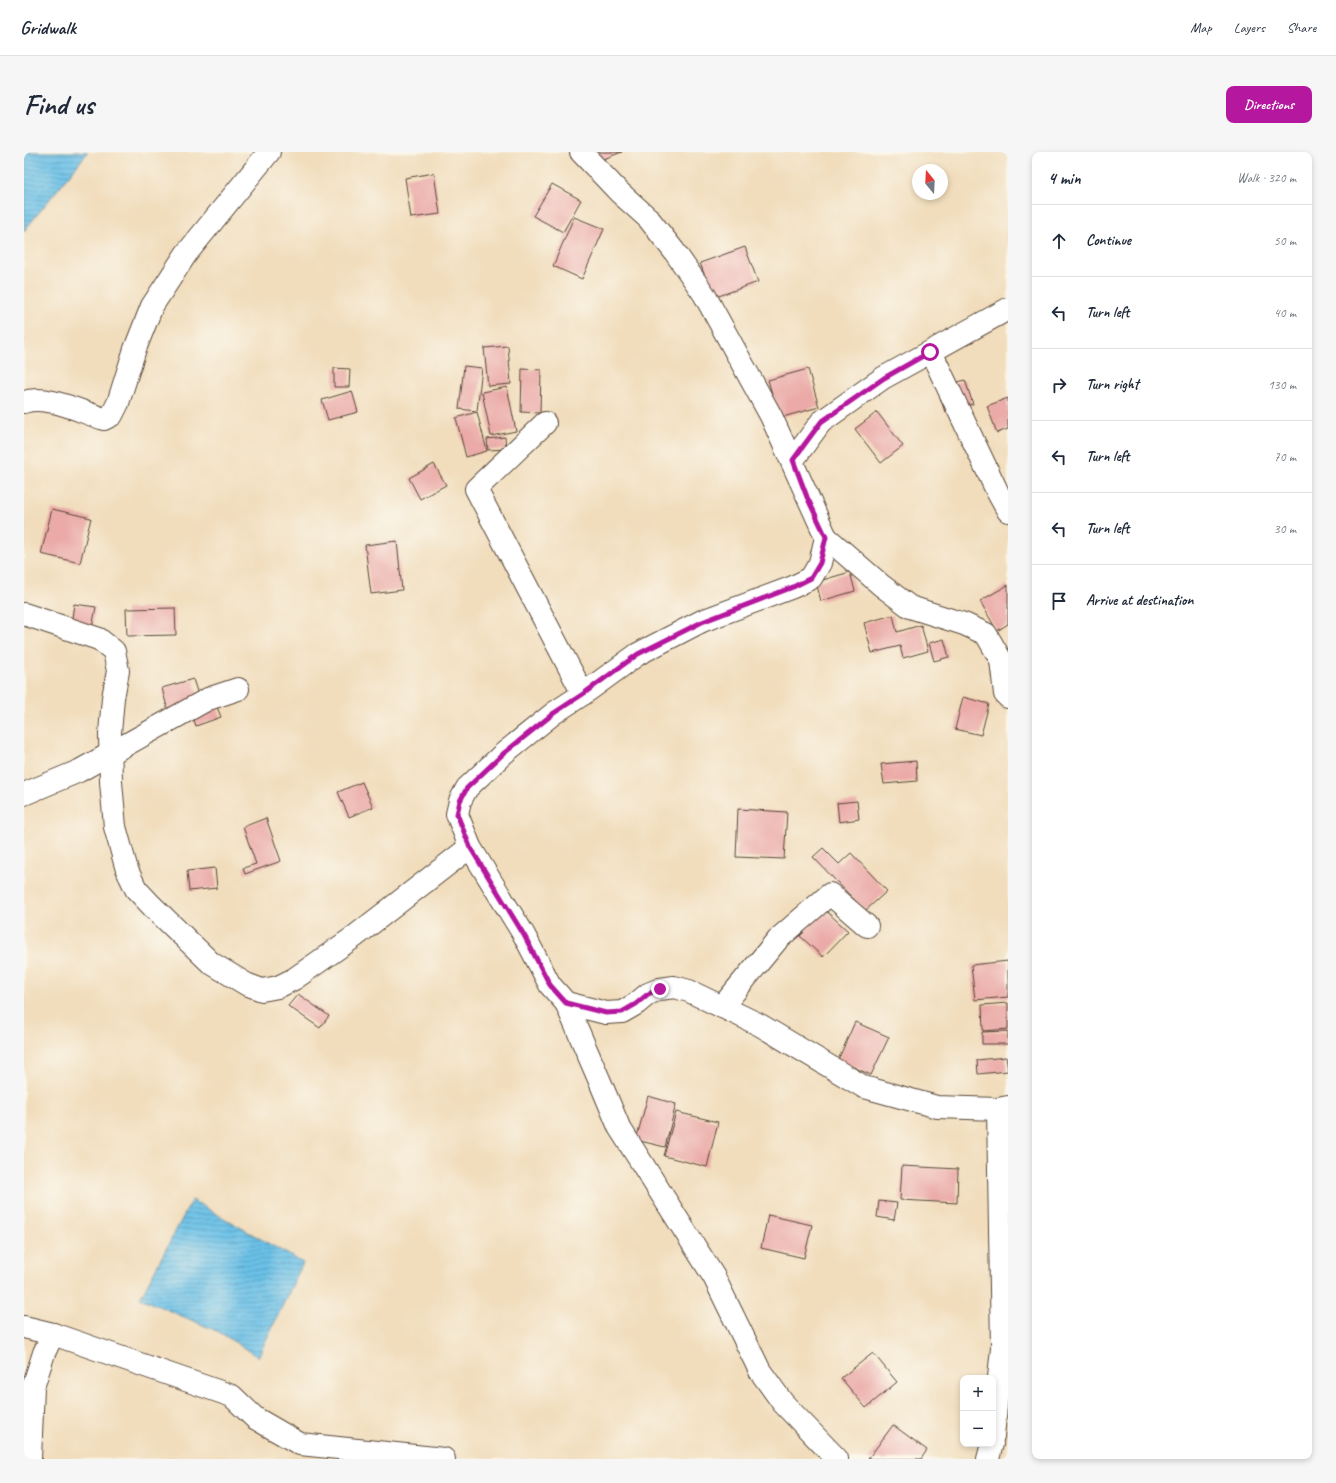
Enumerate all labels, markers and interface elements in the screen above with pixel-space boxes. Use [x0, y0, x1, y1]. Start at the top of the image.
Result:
text: Gridwalk [20, 16, 76, 40]
text: Map [1190, 19, 1212, 36]
text: Layers [1234, 19, 1265, 36]
text: Share [1287, 19, 1316, 36]
button: Directions [1226, 86, 1312, 123]
text: Find us [24, 87, 94, 122]
north arrow [912, 164, 948, 200]
text: 4 min [1048, 168, 1081, 189]
text: Walk · 320 m [1237, 170, 1296, 186]
icon: ahead [1048, 230, 1070, 252]
text: Continue [1086, 231, 1131, 250]
text: 50 m [1274, 233, 1296, 249]
icon: left [1048, 302, 1070, 324]
text: Turn left [1086, 303, 1129, 322]
text: 40 m [1274, 305, 1296, 321]
route start [921, 343, 939, 361]
icon: right [1048, 374, 1070, 396]
text: Turn right [1086, 375, 1139, 394]
text: 130 m [1268, 377, 1296, 393]
icon: left [1048, 446, 1070, 468]
text: Turn left [1086, 447, 1129, 466]
text: 70 m [1274, 449, 1296, 465]
icon: left [1048, 518, 1070, 540]
text: Turn left [1086, 519, 1129, 538]
text: 30 m [1274, 521, 1296, 537]
icon: arrive [1048, 590, 1070, 612]
text: Arrive at destination [1086, 591, 1193, 610]
route end [651, 980, 669, 998]
map controls [960, 1375, 996, 1447]
button: + [960, 1375, 996, 1411]
button: − [960, 1411, 996, 1447]

